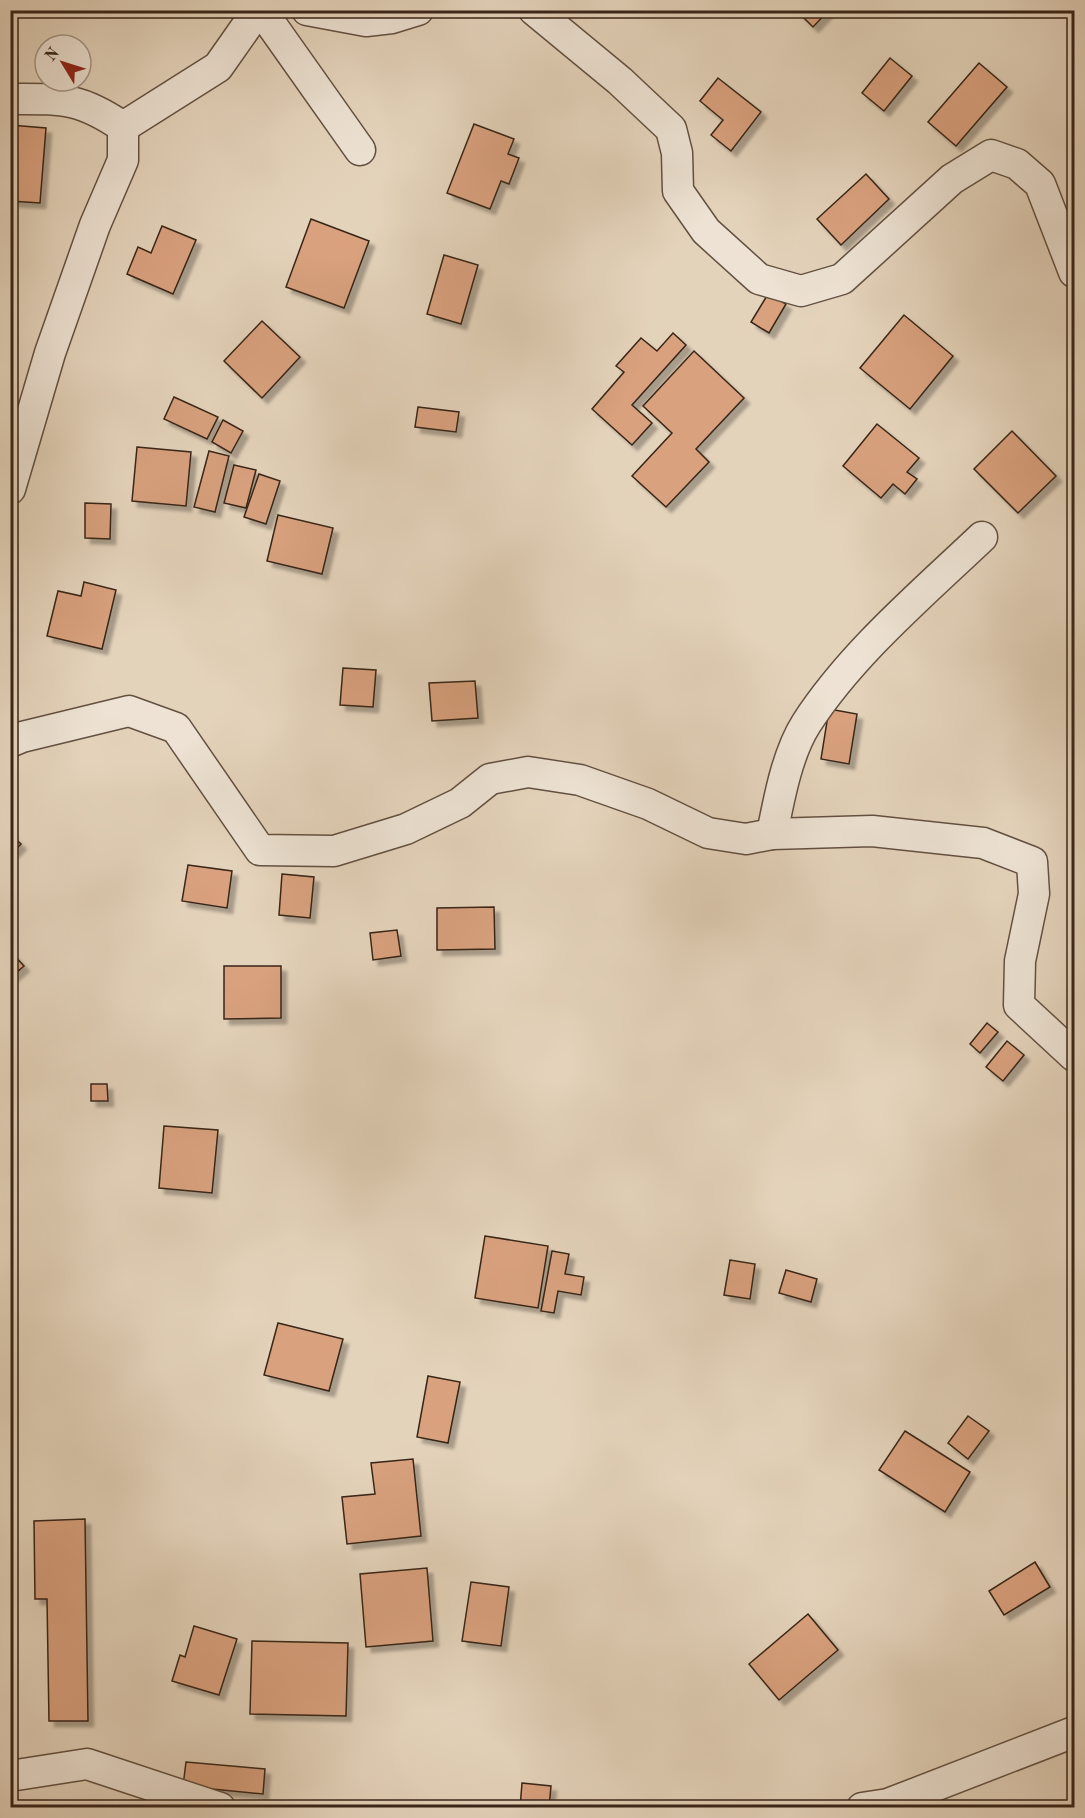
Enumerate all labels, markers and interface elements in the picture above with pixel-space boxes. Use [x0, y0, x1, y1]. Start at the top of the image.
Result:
north arrow [33, 33, 93, 93]
text: N [43, 45, 63, 65]

